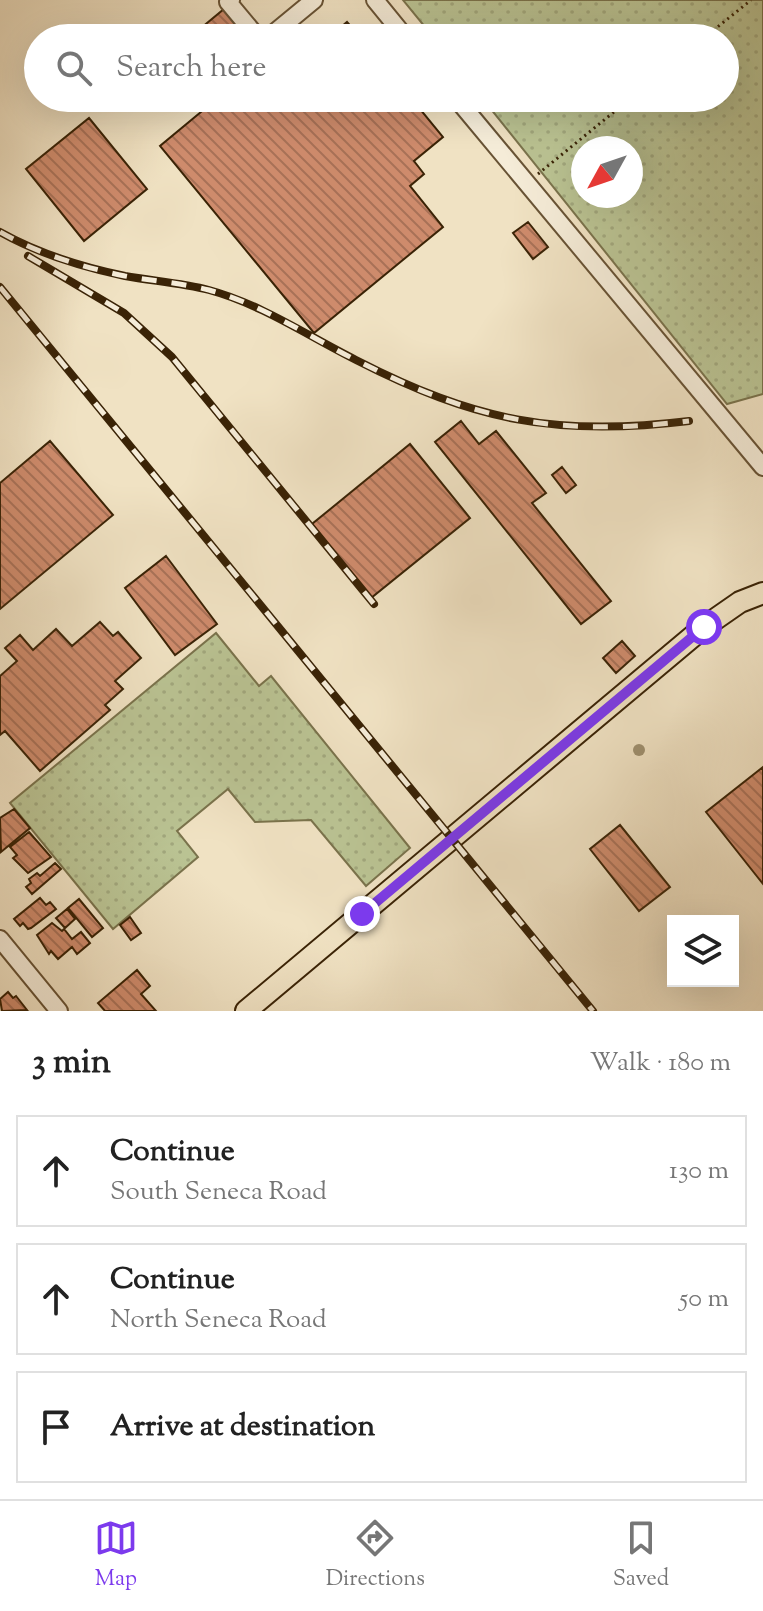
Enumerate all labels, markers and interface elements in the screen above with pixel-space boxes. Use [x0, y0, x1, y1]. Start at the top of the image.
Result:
search box [24, 24, 739, 112]
icon: search [52, 46, 96, 90]
text: Search here [116, 47, 266, 90]
north arrow [571, 136, 643, 208]
route start [686, 609, 722, 645]
route end [344, 896, 380, 932]
map controls [667, 915, 739, 987]
button: layers [667, 915, 739, 987]
text: 3 min [32, 1039, 111, 1088]
text: Walk · 180 m [590, 1045, 731, 1082]
text: Continue [110, 1131, 235, 1174]
icon: ahead [34, 1149, 78, 1193]
text: 130 m [669, 1153, 729, 1190]
text: South Seneca Road [110, 1174, 327, 1211]
text: Continue [110, 1259, 235, 1302]
icon: ahead [34, 1277, 78, 1321]
text: 50 m [679, 1281, 729, 1318]
text: North Seneca Road [110, 1302, 327, 1339]
icon: arrive [34, 1405, 78, 1449]
text: Arrive at destination [110, 1406, 375, 1449]
tab: Map [94, 1516, 138, 1596]
tab: Directions [326, 1516, 425, 1596]
tab: Saved [613, 1516, 669, 1596]

